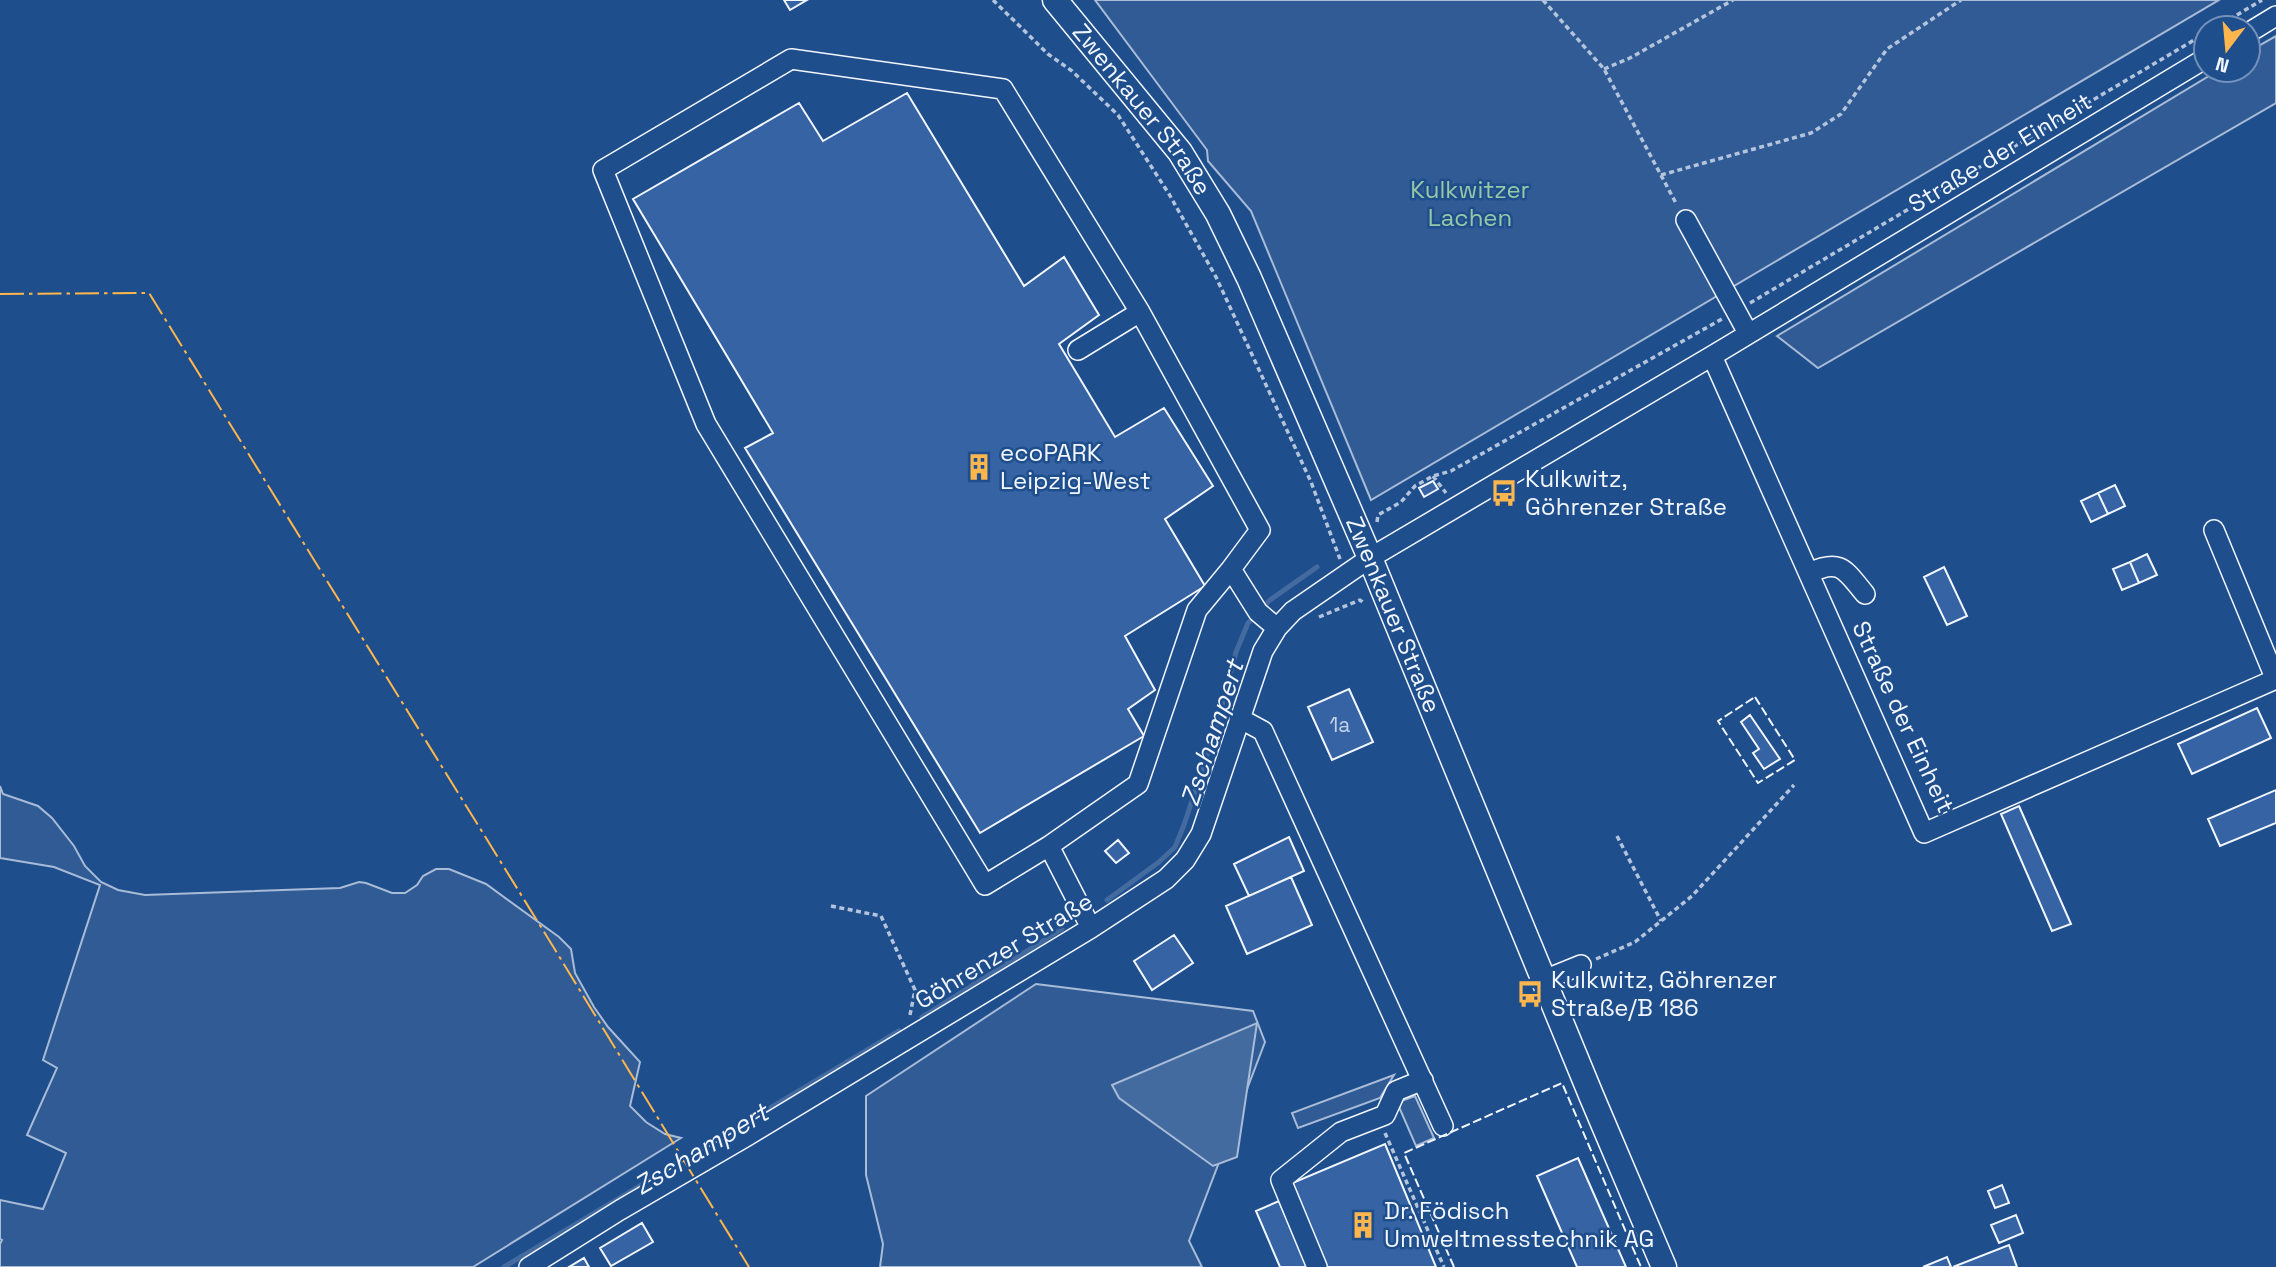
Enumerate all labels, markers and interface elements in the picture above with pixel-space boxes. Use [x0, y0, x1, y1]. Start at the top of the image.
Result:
north arrow [2192, 14, 2262, 84]
street label: Zwenkauer Straße [1066, 17, 1219, 201]
text: N [2213, 51, 2232, 79]
street label: Straße der Einheit [1902, 86, 2097, 220]
park label: Kulkwitzer Lachen [1410, 174, 1530, 233]
place label: ecoPARK Leipzig-West [1000, 437, 1151, 496]
building icon: ecoPARK Leipzig-West [964, 452, 994, 482]
place label: Kulkwitz, Göhrenzer Straße [1525, 463, 1727, 522]
bus stop icon: Kulkwitz, Göhrenzer Straße [1489, 478, 1519, 508]
street label: Zwenkauer Straße [1339, 512, 1448, 717]
street label: Straße der Einheit [1845, 616, 1962, 818]
water label: Zschampert [1172, 654, 1252, 810]
house number: 1a [1330, 711, 1350, 738]
street label: Göhrenzer Straße [909, 885, 1098, 1016]
place label: Kulkwitz, Göhrenzer Straße/B 186 [1551, 964, 1777, 1023]
bus stop icon: Kulkwitz, Göhrenzer Straße/B 186 [1515, 979, 1545, 1009]
water label: Zschampert [627, 1094, 776, 1203]
place label: Dr. Födisch Umweltmesstechnik AG [1384, 1195, 1654, 1254]
building icon: Dr. Födisch Umweltmesstechnik AG [1348, 1210, 1378, 1240]

